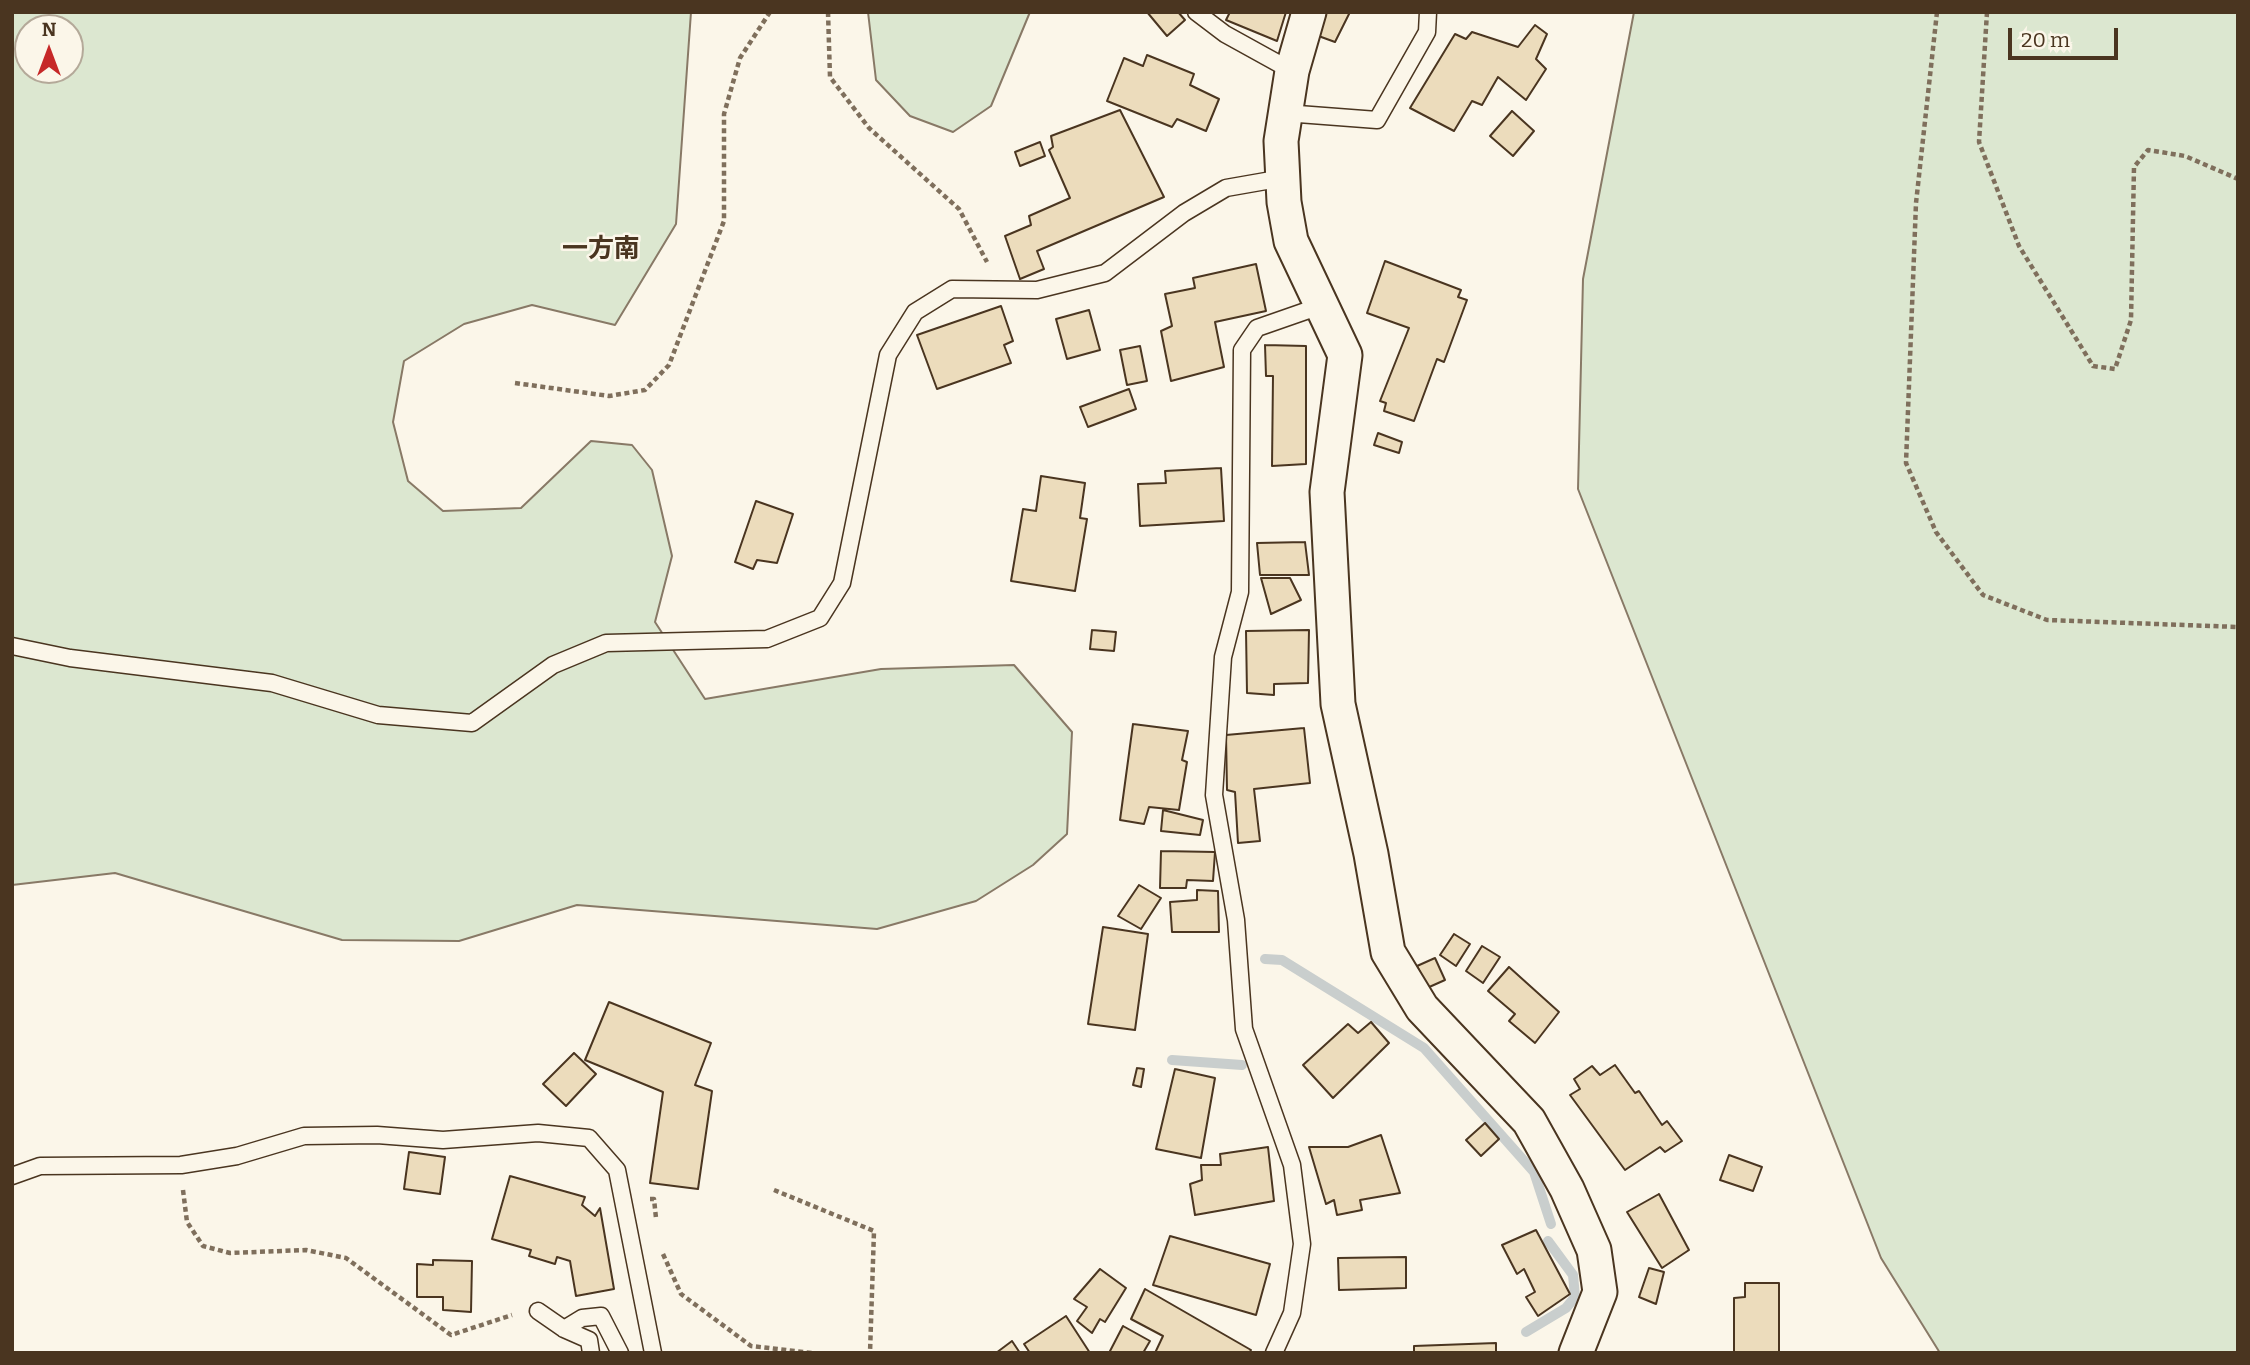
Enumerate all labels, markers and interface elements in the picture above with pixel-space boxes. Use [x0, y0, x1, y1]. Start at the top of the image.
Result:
north arrow [14, 14, 84, 84]
scale bar [2012, 14, 2122, 58]
text: N [42, 18, 56, 41]
text: 20 m [2021, 27, 2070, 53]
district label: 一方南 [562, 234, 640, 266]

